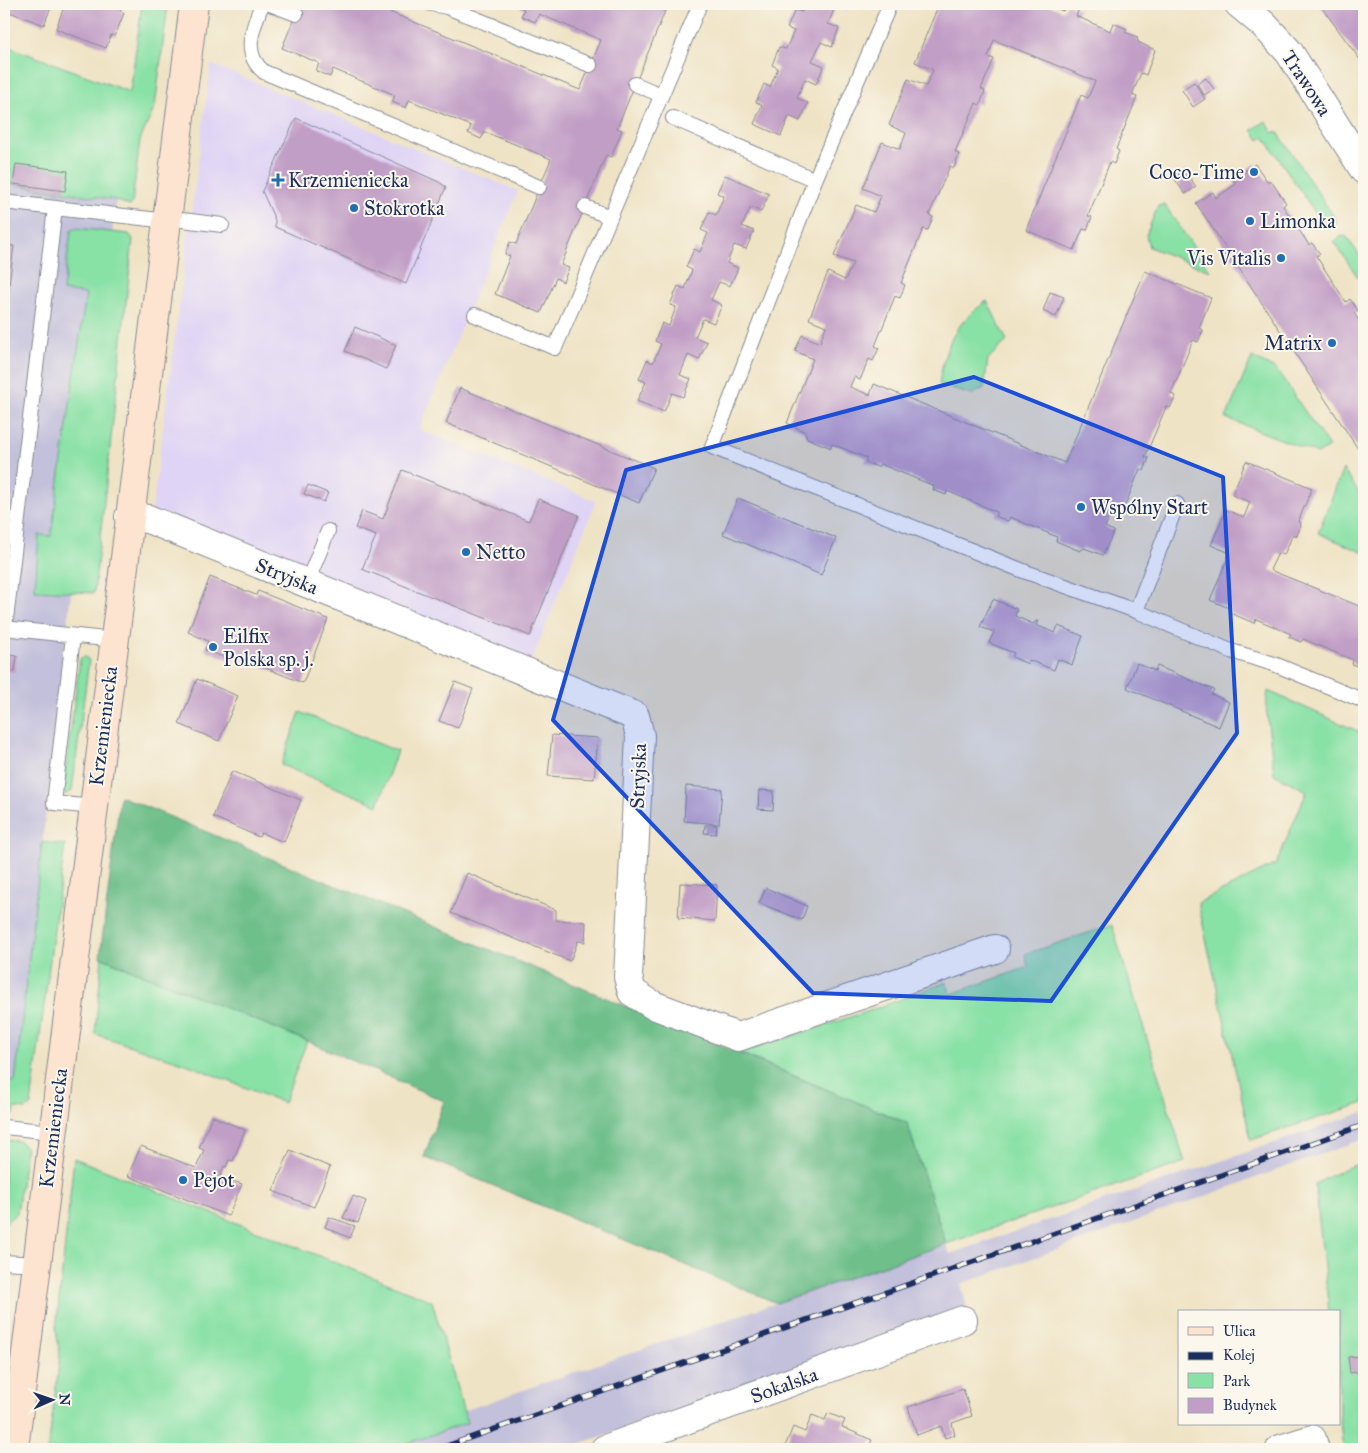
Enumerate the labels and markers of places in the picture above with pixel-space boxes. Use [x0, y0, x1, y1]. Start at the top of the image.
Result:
place label: Coco-Time [1149, 160, 1244, 184]
marker: Coco-Time [1248, 166, 1260, 178]
place label: Krzemieniecka [288, 168, 409, 192]
marker: Krzemieniecka [272, 174, 284, 186]
place label: Stokrotka [364, 196, 445, 220]
marker: Stokrotka [348, 202, 360, 214]
place label: Limonka [1260, 209, 1336, 233]
marker: Limonka [1244, 215, 1256, 227]
place label: Vis Vitalis [1186, 246, 1271, 270]
marker: Vis Vitalis [1275, 252, 1287, 264]
place label: Matrix [1264, 331, 1322, 355]
marker: Matrix [1326, 337, 1338, 349]
place label: Wspólny Start [1091, 495, 1208, 519]
marker: Wspólny Start [1075, 501, 1087, 513]
place label: Netto [476, 540, 525, 564]
marker: Netto [460, 546, 472, 558]
place label: Eilfix Polska sp. j. [223, 624, 314, 671]
marker: Eilfix Polska sp. j. [207, 641, 219, 653]
place label: Pejot [193, 1168, 234, 1192]
marker: Pejot [177, 1174, 189, 1186]

